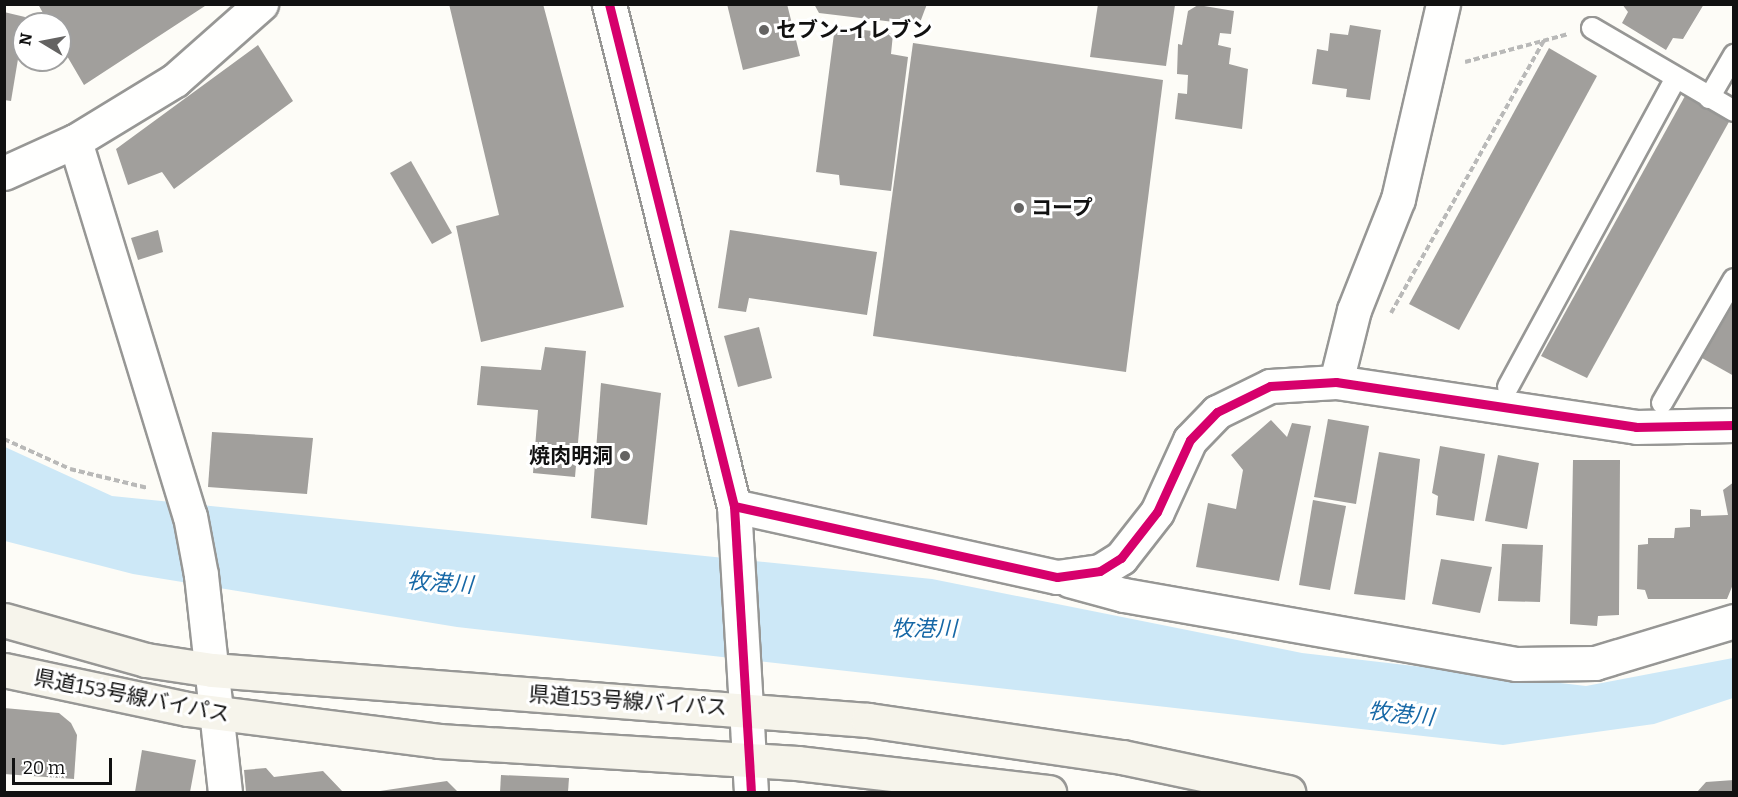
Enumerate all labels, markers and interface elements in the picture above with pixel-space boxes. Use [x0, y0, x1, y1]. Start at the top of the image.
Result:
north arrow [12, 12, 72, 72]
place label: セブン-イレブン [776, 17, 932, 43]
marker: セブン-イレブン [757, 23, 771, 37]
text: N [15, 31, 36, 47]
place label: コープ [1031, 195, 1094, 221]
marker: コープ [1012, 201, 1026, 215]
place label: 焼肉明洞 [529, 443, 613, 469]
marker: 焼肉明洞 [618, 449, 632, 463]
water label: 牧港川 [406, 568, 474, 598]
water label: 牧港川 [891, 616, 957, 642]
street label: 県道153号線バイパス [32, 665, 232, 727]
street label: 県道153号線バイパス [528, 681, 728, 721]
water label: 牧港川 [1367, 697, 1435, 731]
scale bar [15, 746, 116, 784]
text: 20 m [23, 757, 65, 779]

